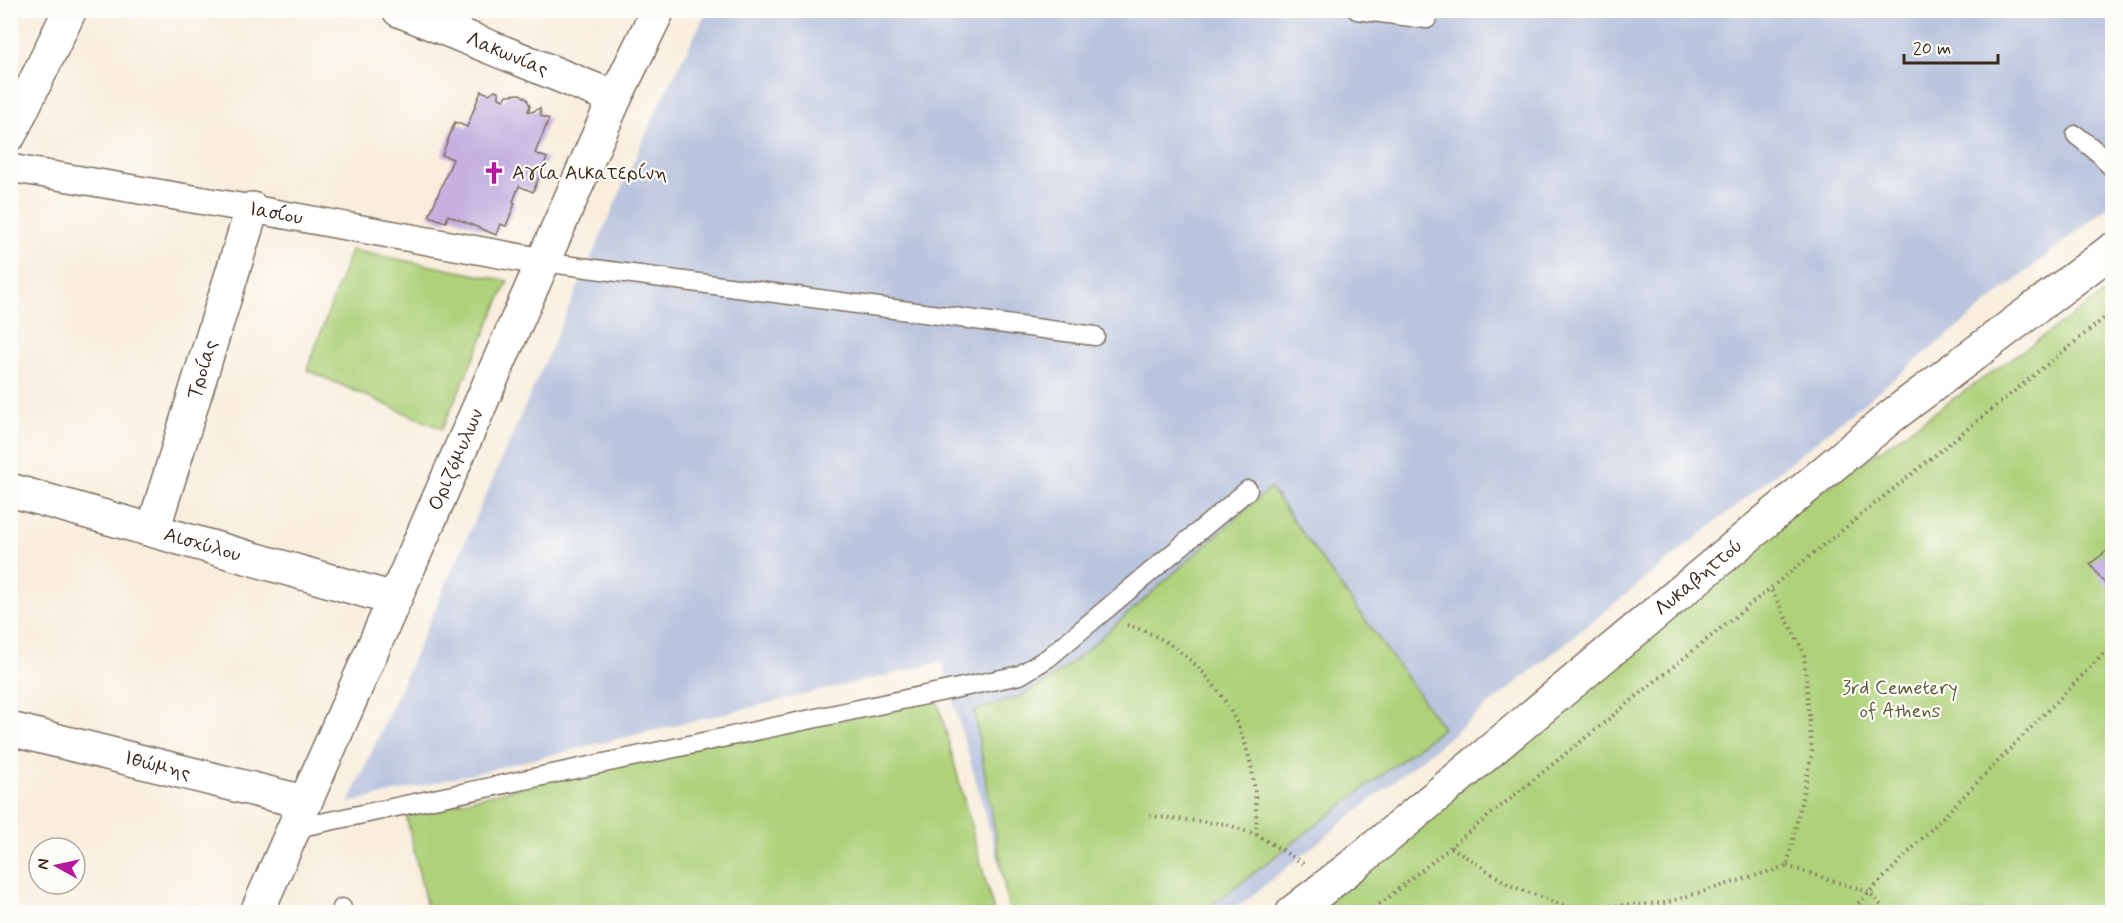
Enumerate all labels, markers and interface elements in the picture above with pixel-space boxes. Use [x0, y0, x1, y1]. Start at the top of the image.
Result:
street label: Λακωνίας [462, 25, 553, 83]
scale bar [1904, 27, 1998, 65]
text: 20 m [1913, 37, 1951, 61]
church icon: Αγία Αικατερίνη [481, 160, 507, 186]
place label: Αγία Αικατερίνη [512, 160, 667, 187]
street label: Ιασίου [247, 195, 305, 231]
street label: Τροίας [181, 336, 224, 402]
street label: Οριζόμυλων [422, 404, 490, 515]
street label: Αισχύλου [161, 521, 244, 568]
street label: Λυκαβηττού [1649, 532, 1749, 622]
park label: 3rd Cemetery of Athens [1842, 675, 1958, 725]
street label: Ιθώμης [122, 744, 194, 787]
north arrow [27, 836, 87, 896]
text: N [32, 857, 55, 871]

